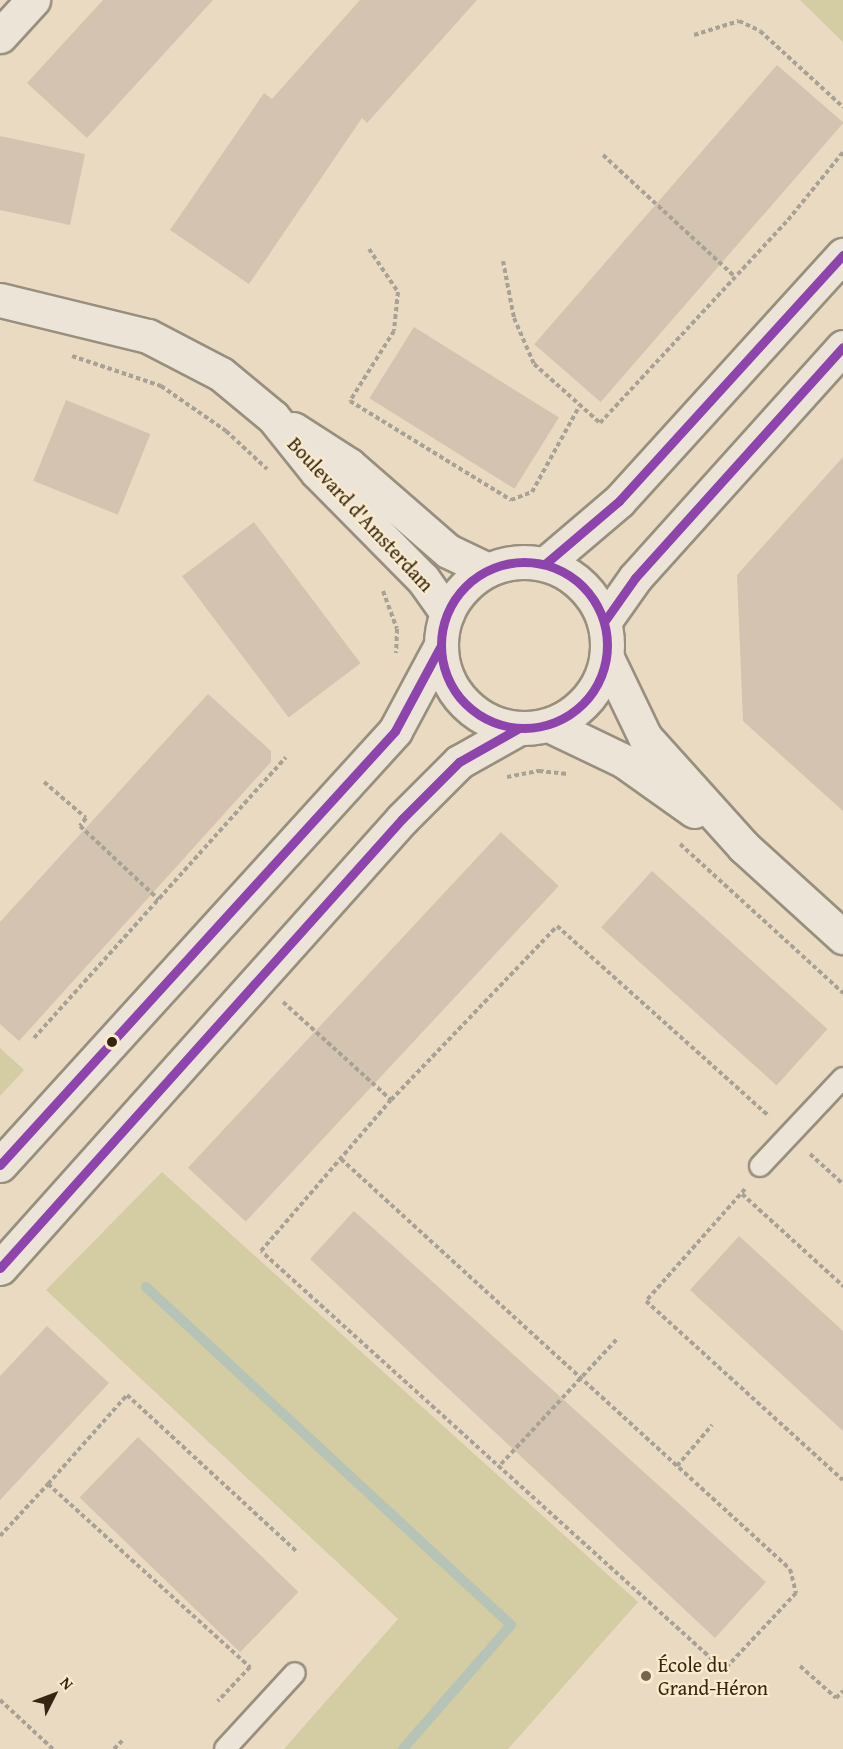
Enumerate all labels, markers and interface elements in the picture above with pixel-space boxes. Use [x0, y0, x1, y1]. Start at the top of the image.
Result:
street label: Boulevard d'Amsterdam [283, 432, 439, 596]
unlabelled marker [106, 1036, 118, 1048]
place label: École du Grand-Héron [658, 1652, 768, 1699]
north arrow [24, 1665, 84, 1725]
marker: École du Grand-Héron [639, 1669, 653, 1683]
text: N [55, 1671, 80, 1695]

